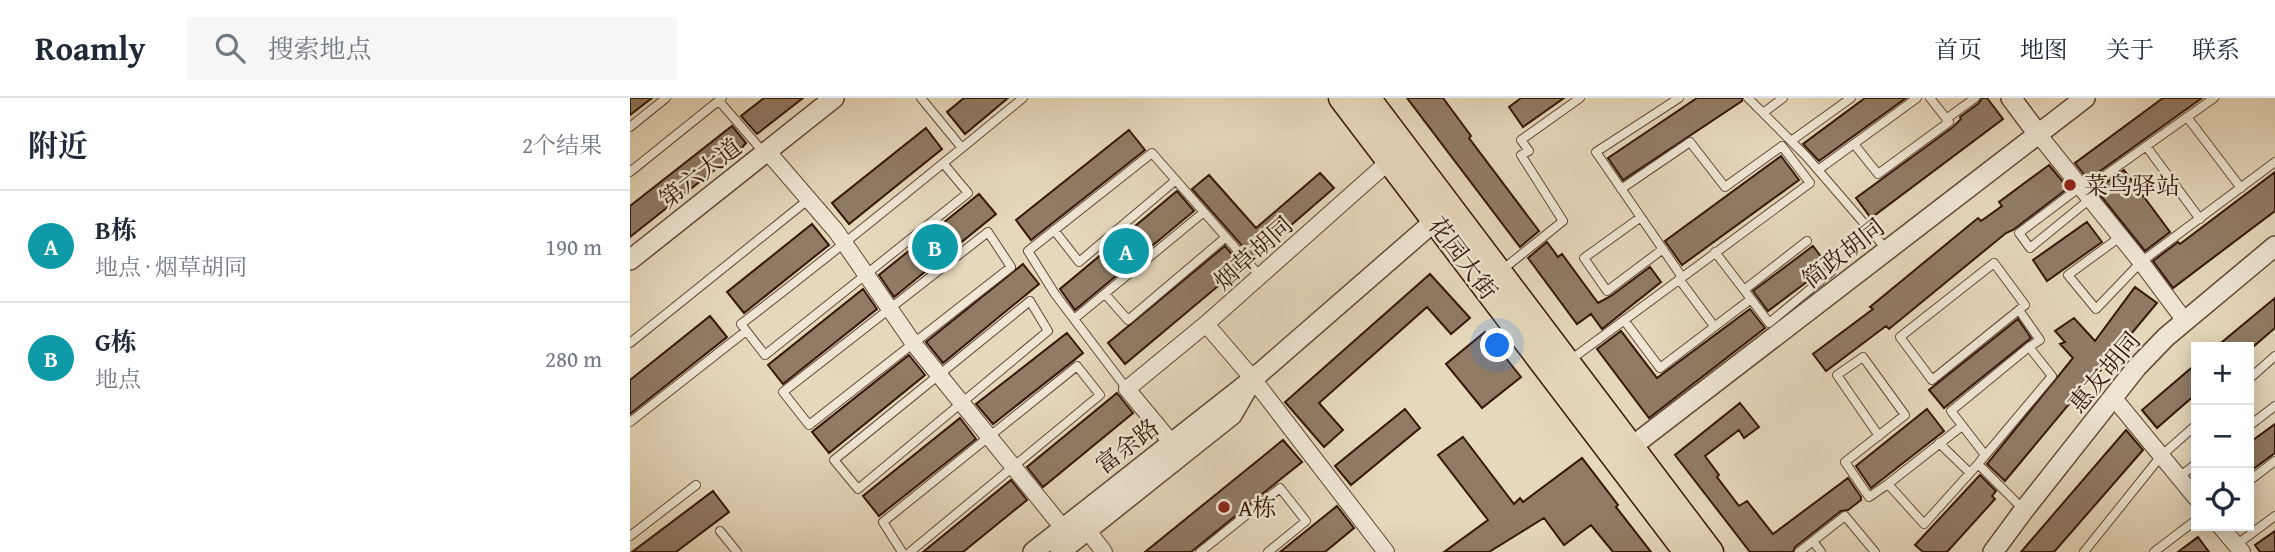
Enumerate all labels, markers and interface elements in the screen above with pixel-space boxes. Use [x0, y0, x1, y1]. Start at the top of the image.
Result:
search box [187, 17, 677, 80]
text: Roamly [35, 24, 145, 72]
icon: search [211, 29, 249, 67]
text: 搜索地点 [267, 29, 371, 68]
text: 首页 [1934, 32, 1982, 67]
text: 地图 [2020, 32, 2068, 67]
text: 关于 [2106, 32, 2154, 67]
text: 联系 [2192, 32, 2240, 67]
text: 附近 [28, 123, 88, 167]
text: 2个结果 [522, 128, 602, 161]
street label: 第六大道 [651, 130, 749, 216]
place label: 菜鸟驿站 [2084, 168, 2180, 203]
marker: 菜鸟驿站 [2062, 177, 2078, 193]
street label: 烟草胡同 [1206, 208, 1300, 298]
street label: 花园大街 [1420, 209, 1506, 307]
text: B栋 [95, 210, 137, 249]
street label: 简政胡同 [1794, 210, 1892, 296]
pin: B [912, 221, 958, 273]
pin: A [1103, 225, 1149, 277]
text: A [44, 230, 58, 263]
text: 190 m [545, 230, 602, 263]
text: 地点 · 烟草胡同 [95, 250, 247, 283]
text: G栋 [95, 322, 137, 361]
street label: 惠友胡同 [2060, 324, 2148, 420]
your location [1480, 328, 1514, 362]
text: B [44, 342, 58, 375]
text: 280 m [545, 342, 602, 375]
map controls [2191, 342, 2254, 531]
button: + [2191, 342, 2254, 405]
text: 地点 [95, 362, 141, 395]
button: − [2191, 405, 2254, 468]
street label: 富余路 [1088, 410, 1166, 482]
button: locate [2191, 468, 2254, 531]
place label: A栋 [1238, 490, 1277, 525]
marker: A栋 [1216, 499, 1232, 515]

